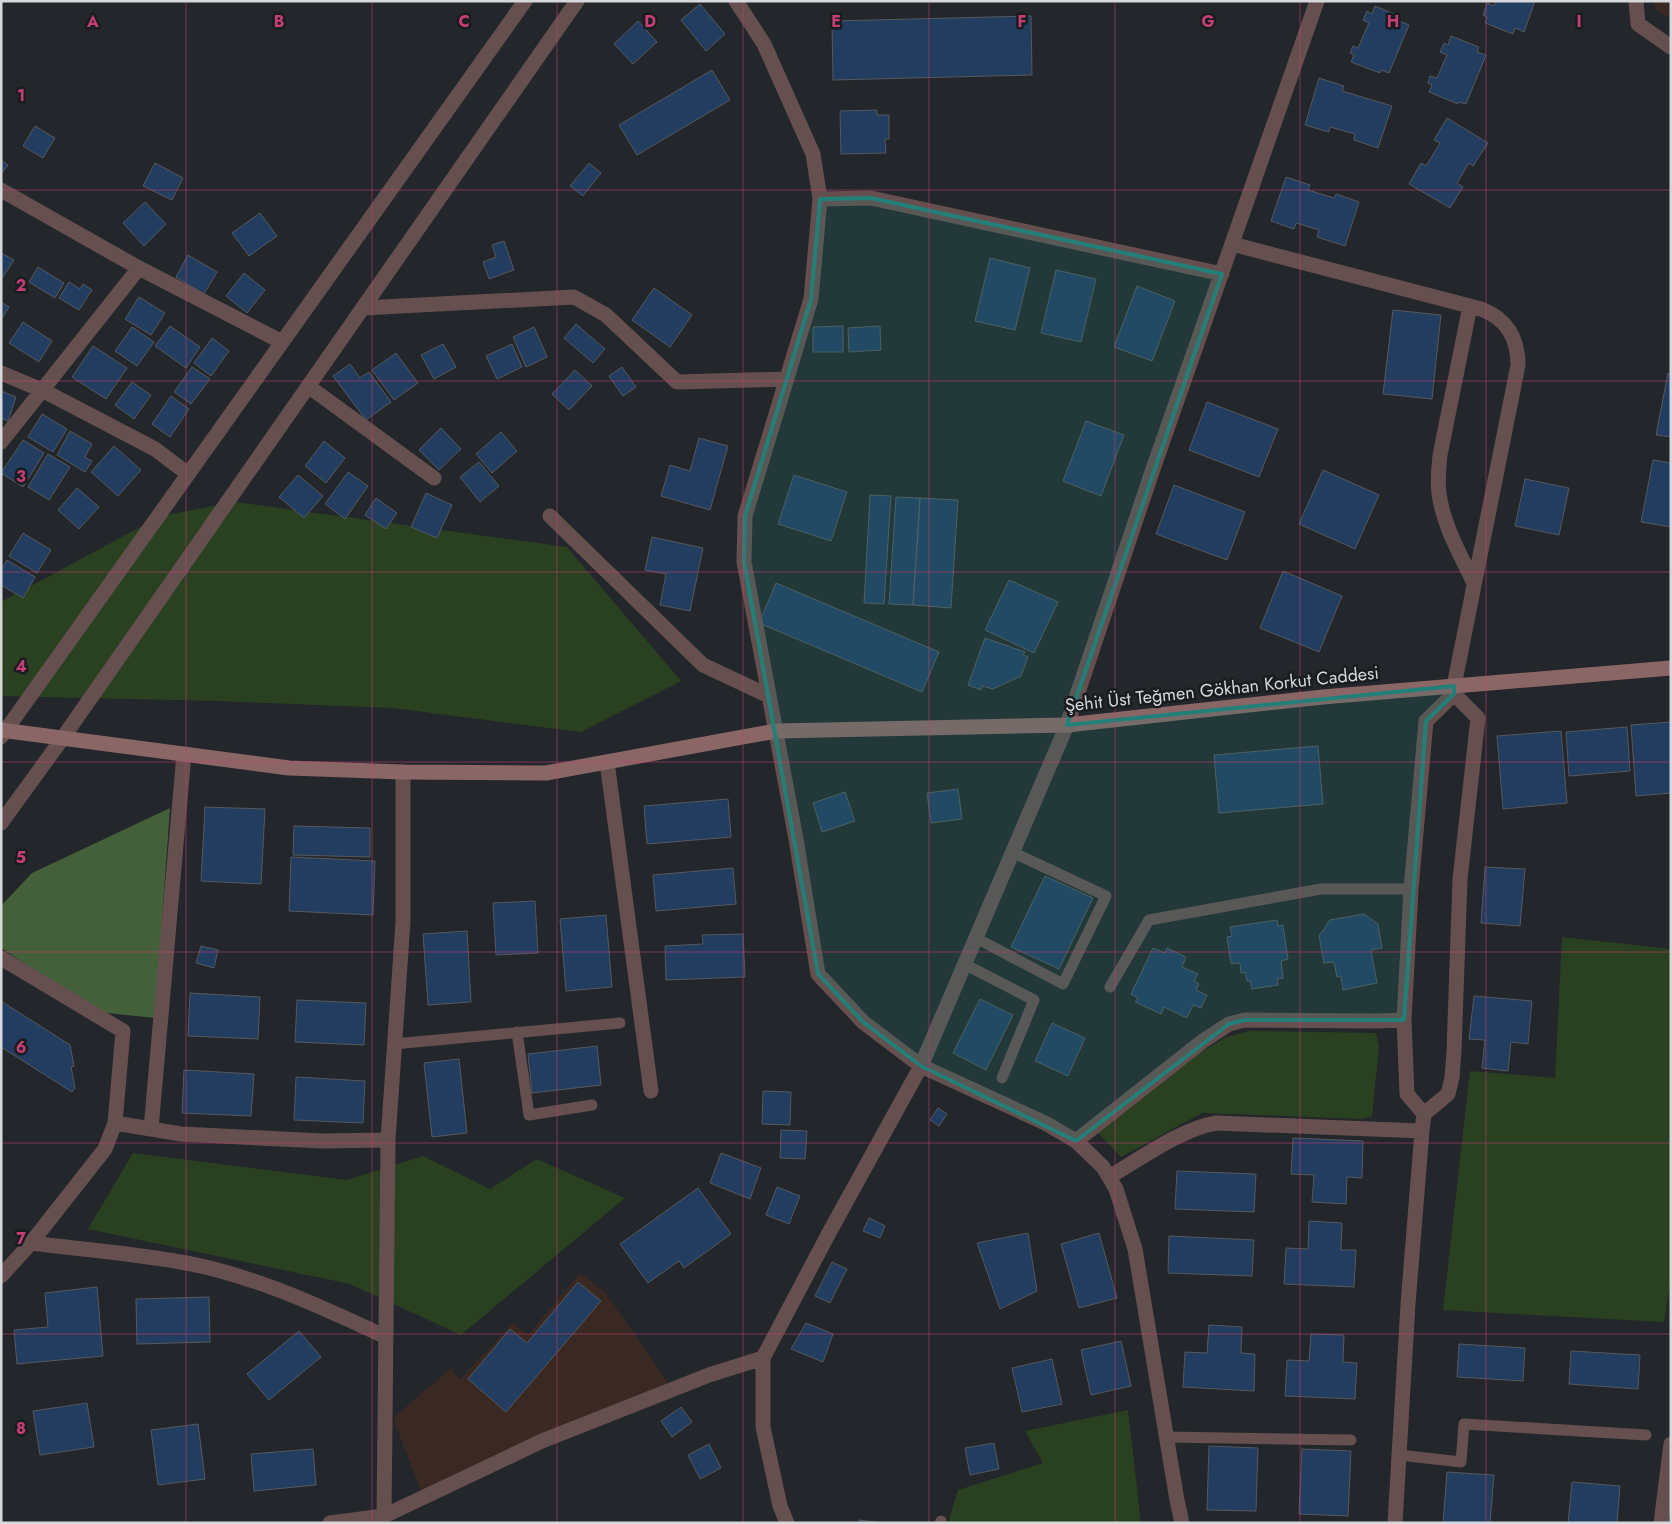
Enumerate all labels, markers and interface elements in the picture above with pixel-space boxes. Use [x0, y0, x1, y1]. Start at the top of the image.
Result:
text: A [86, 10, 99, 33]
text: B [274, 10, 284, 33]
text: C [458, 10, 470, 33]
text: D [644, 10, 656, 33]
text: E [831, 10, 841, 33]
text: F [1018, 10, 1026, 33]
text: G [1201, 10, 1215, 33]
text: H [1387, 10, 1399, 33]
text: I [1576, 10, 1582, 33]
text: 1 [17, 84, 25, 107]
text: 2 [16, 274, 26, 297]
text: 3 [16, 465, 26, 488]
text: 4 [15, 655, 27, 678]
street label: Şehit Üst Teğmen Gökhan Korkut Caddesi [1064, 660, 1380, 718]
text: 5 [16, 846, 26, 869]
text: 6 [16, 1036, 26, 1059]
text: 7 [16, 1227, 26, 1250]
text: 8 [16, 1417, 26, 1440]

